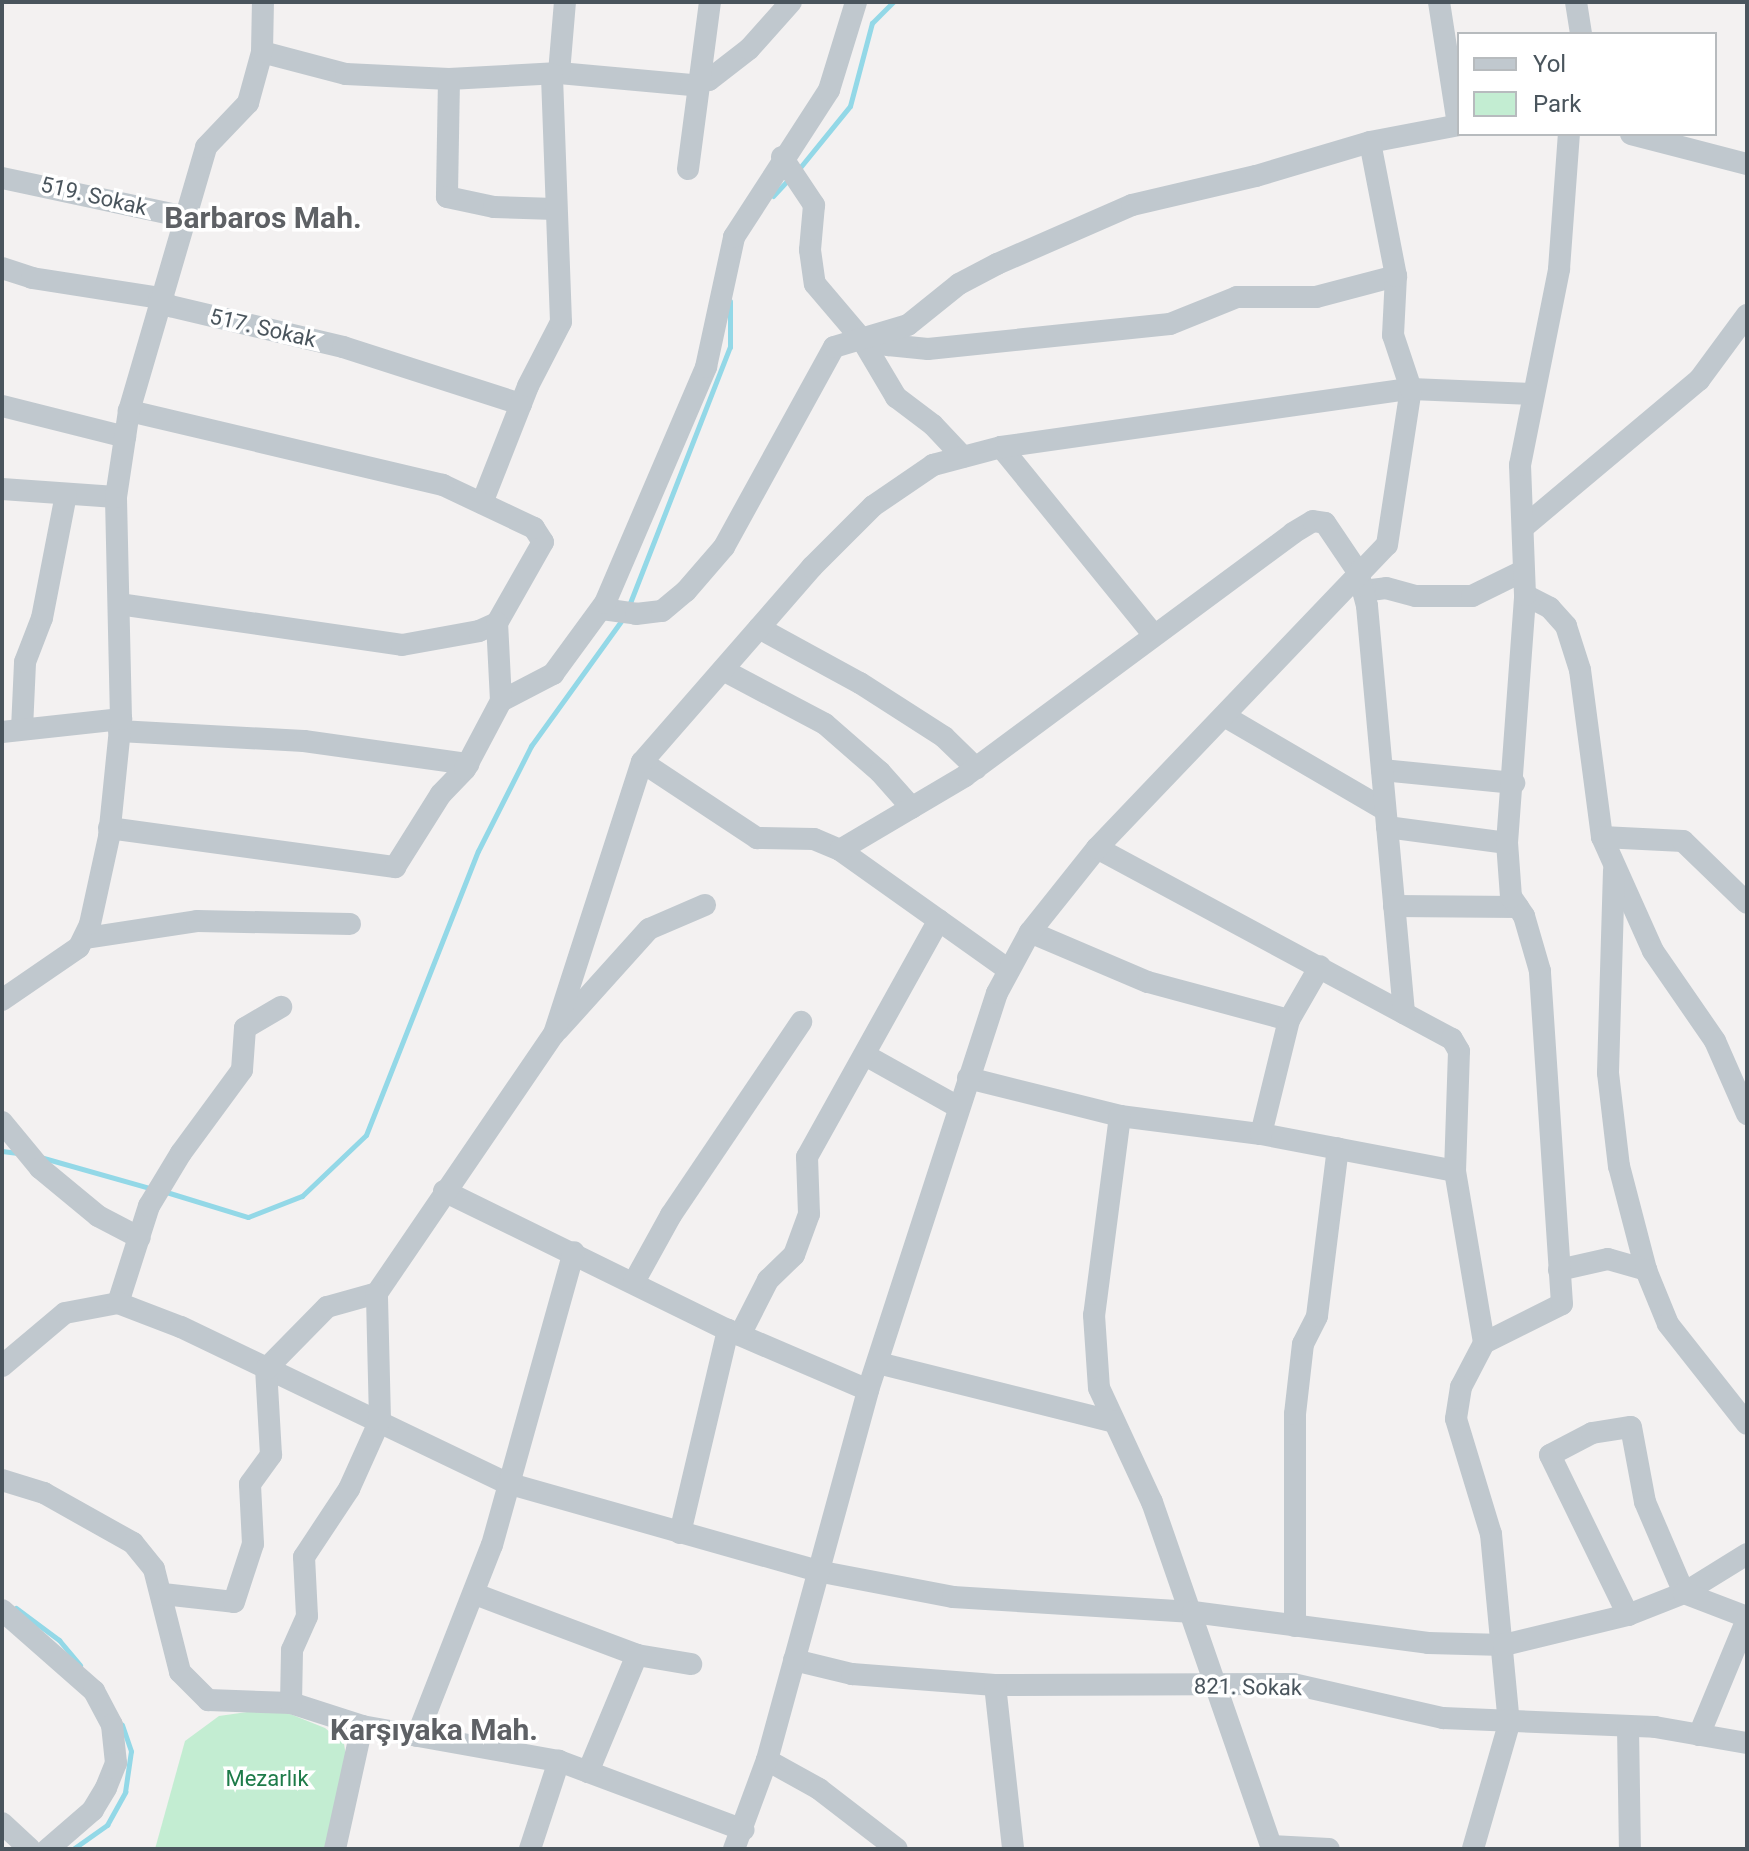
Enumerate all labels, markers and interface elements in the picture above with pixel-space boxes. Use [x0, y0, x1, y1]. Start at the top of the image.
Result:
legend [1457, 32, 1717, 136]
text: Yol [1533, 50, 1566, 78]
text: Park [1533, 90, 1581, 118]
street label: 519. Sokak [38, 171, 150, 221]
district label: Barbaros Mah. [164, 200, 362, 236]
street label: 517. Sokak [207, 303, 319, 353]
street label: 821. Sokak [1194, 1673, 1302, 1701]
district label: Karşıyaka Mah. [330, 1712, 538, 1748]
park label: Mezarlık [225, 1766, 309, 1792]

